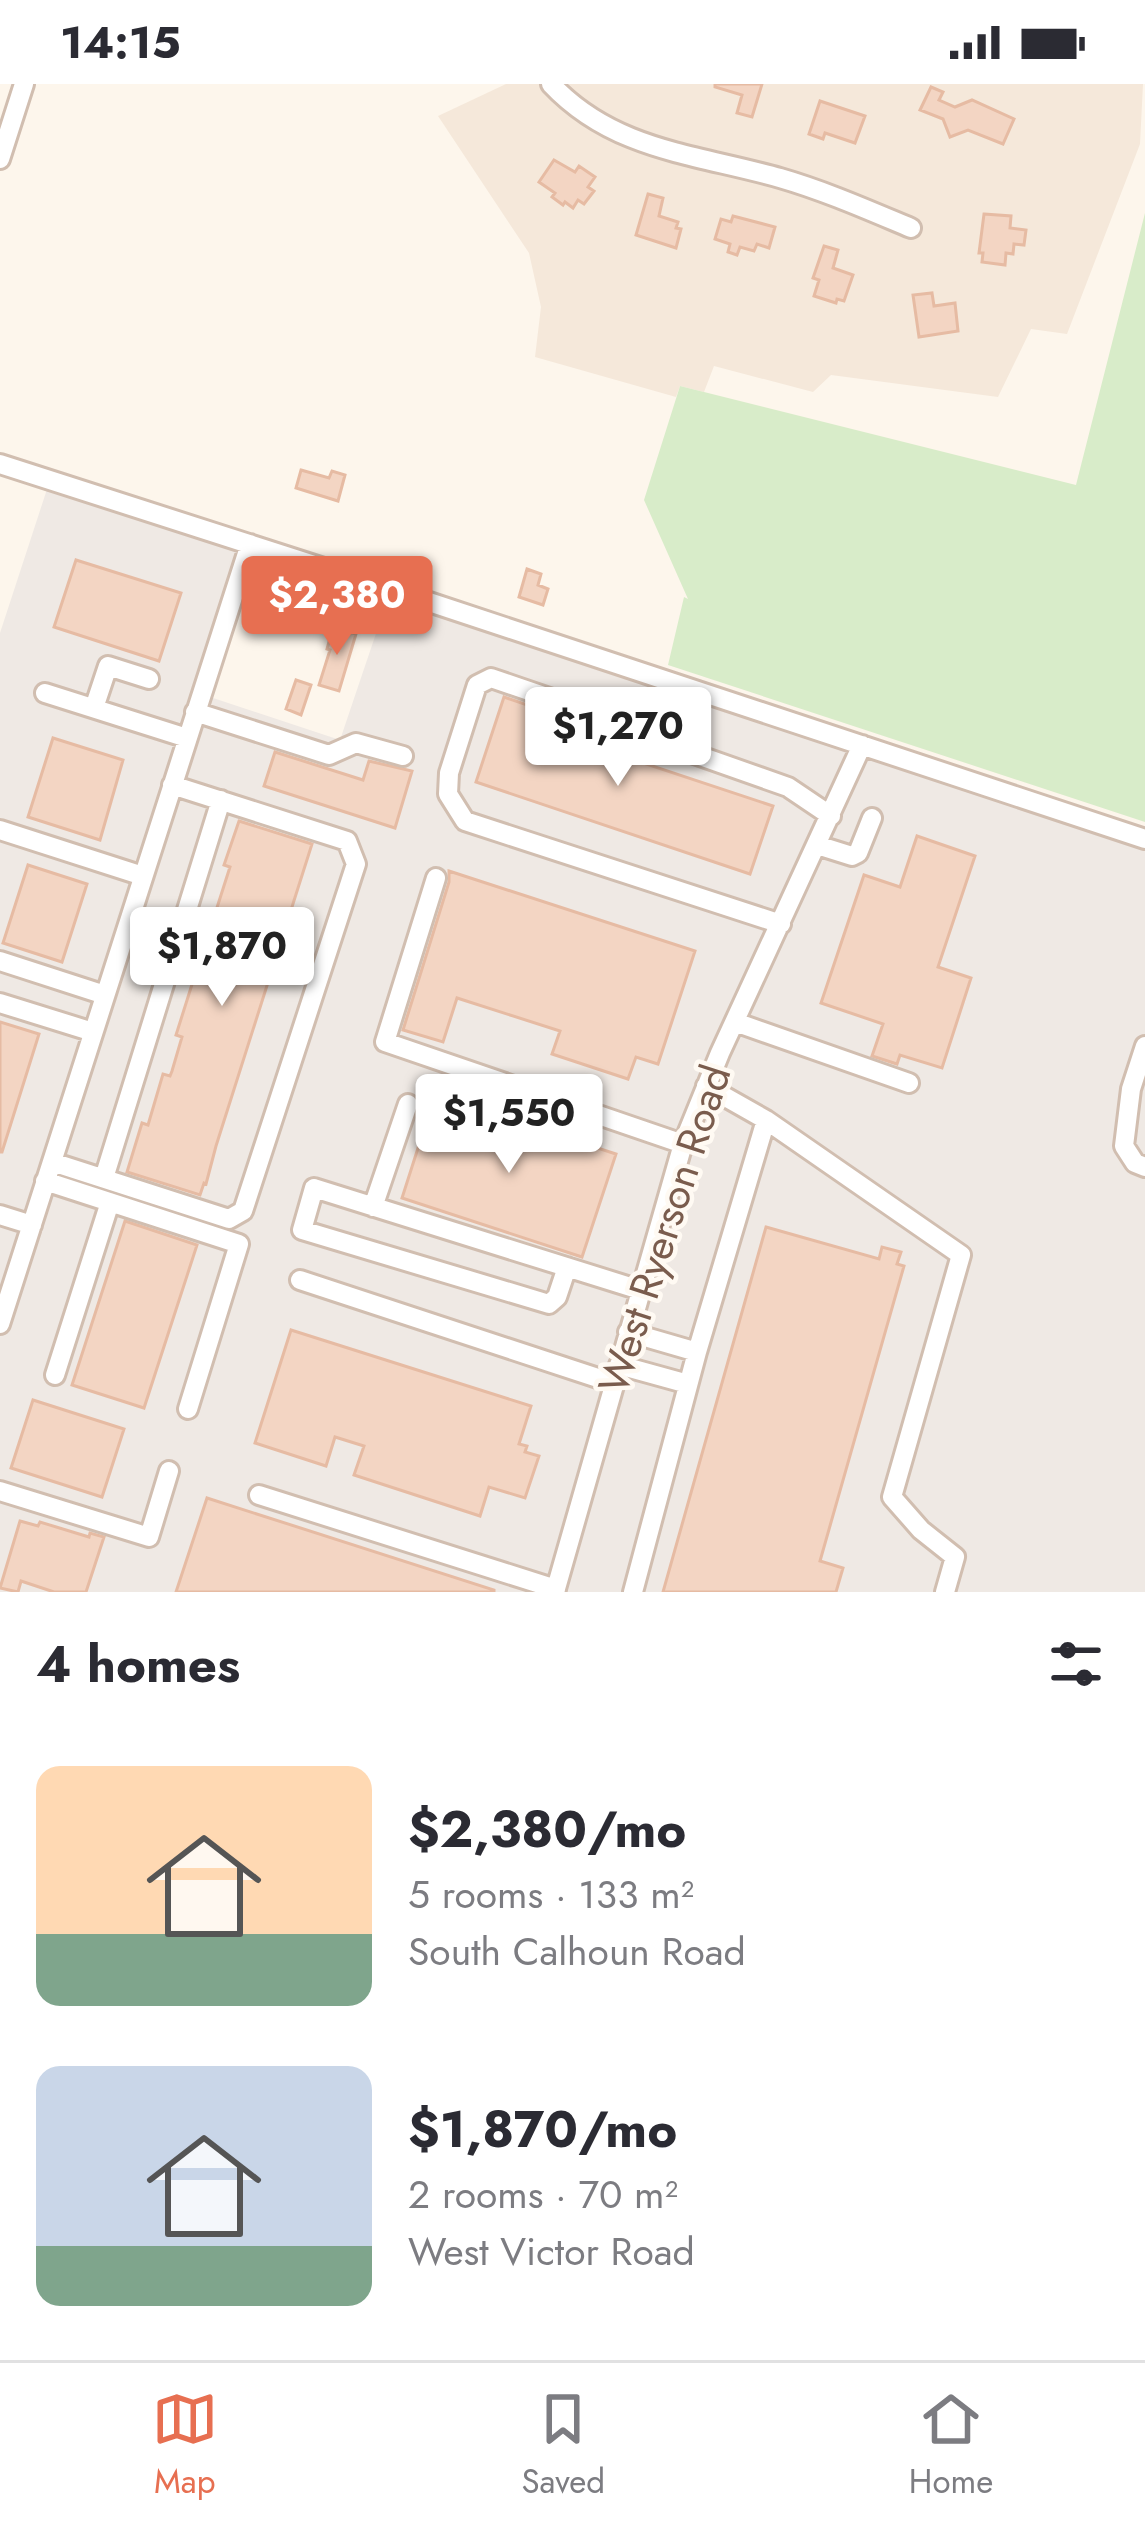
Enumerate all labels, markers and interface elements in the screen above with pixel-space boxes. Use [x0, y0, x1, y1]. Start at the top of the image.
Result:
text: 14:15 [60, 10, 181, 75]
pin: $2,380 [239, 556, 435, 658]
text: $2,380 [269, 566, 405, 623]
pin: $1,270 [520, 687, 716, 789]
text: $1,270 [552, 697, 684, 754]
pin: $1,870 [124, 907, 320, 1009]
text: $1,870 [157, 917, 287, 974]
street label: West Ryerson Road [583, 1057, 746, 1401]
pin: $1,550 [411, 1074, 607, 1176]
text: $1,550 [443, 1084, 575, 1141]
text: 4 homes [36, 1627, 240, 1701]
icon: filters [1043, 1631, 1109, 1697]
text: $2,380/mo [408, 1792, 686, 1866]
icon: home [132, 1814, 276, 1958]
text: 5 rooms · 133 m² [408, 1866, 694, 1923]
text: South Calhoun Road [408, 1923, 746, 1980]
text: $1,870/mo [408, 2092, 677, 2166]
icon: home [132, 2114, 276, 2258]
text: 2 rooms · 70 m² [408, 2166, 678, 2223]
text: West Victor Road [408, 2223, 695, 2280]
tab: Map [152, 2386, 218, 2505]
tab: Saved [522, 2386, 605, 2505]
tab: Home [909, 2386, 993, 2505]

